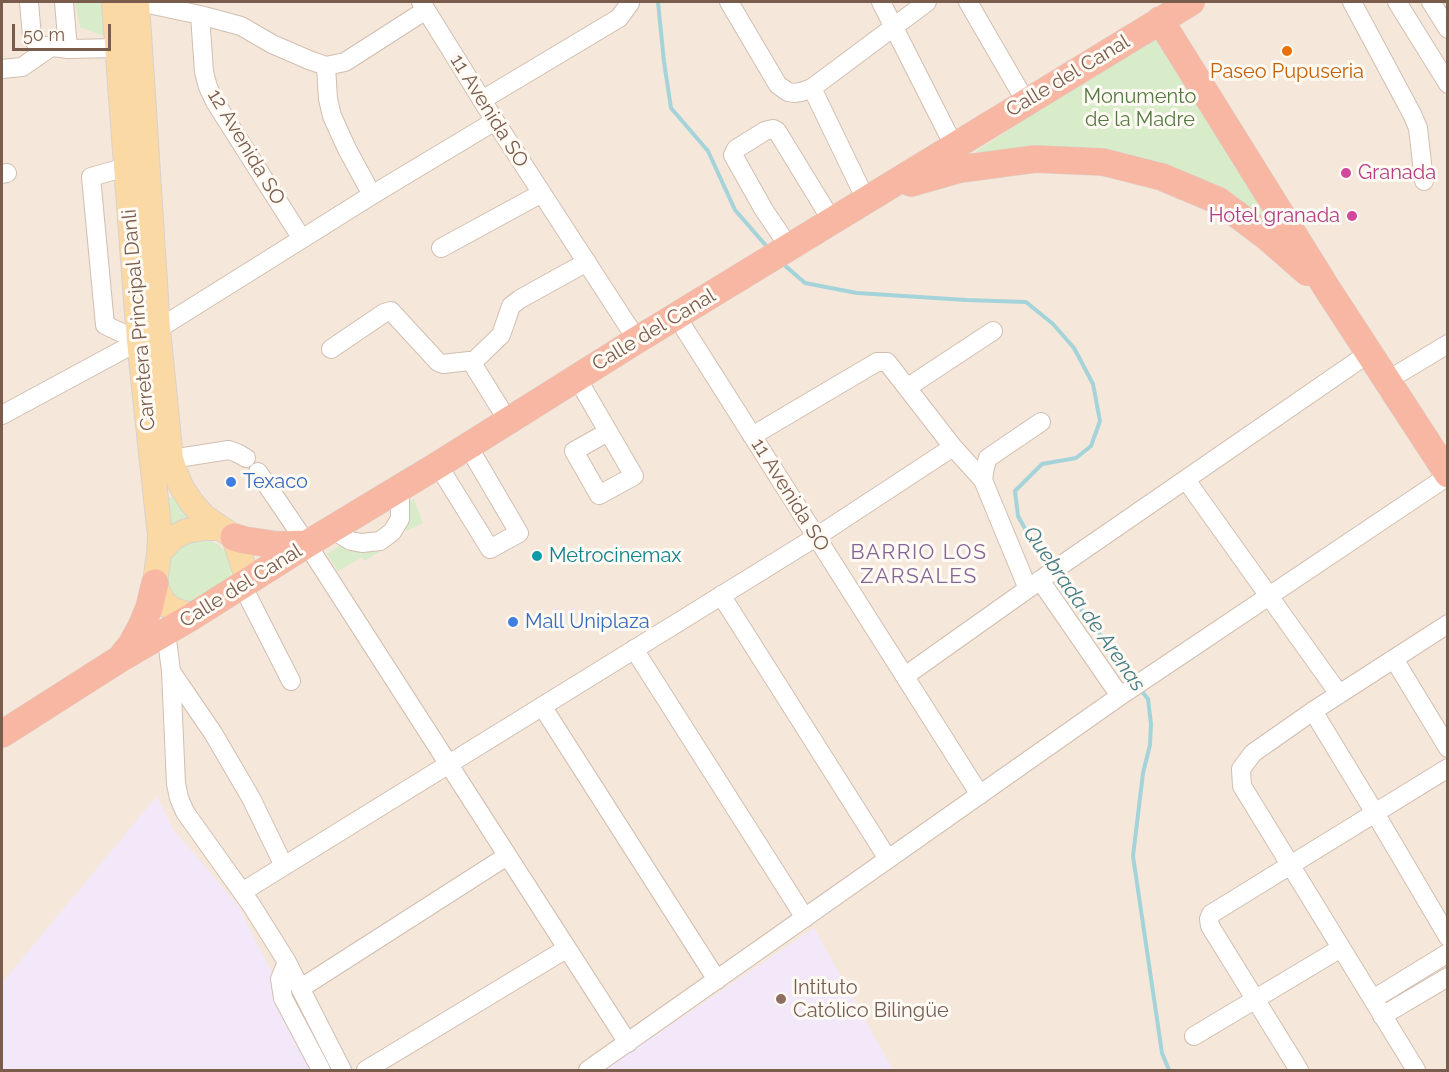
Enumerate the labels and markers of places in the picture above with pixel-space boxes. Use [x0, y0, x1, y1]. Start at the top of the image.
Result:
marker: Paseo Pupuseria [1280, 44, 1294, 58]
place label: Paseo Pupuseria [1210, 60, 1364, 84]
place label: Granada [1358, 161, 1436, 185]
marker: Granada [1339, 166, 1353, 180]
place label: Hotel granada [1209, 204, 1340, 228]
marker: Hotel granada [1345, 209, 1359, 223]
place label: Texaco [243, 470, 308, 494]
marker: Texaco [224, 475, 238, 489]
place label: Metrocinemax [549, 544, 681, 568]
marker: Metrocinemax [530, 549, 544, 563]
place label: Mall Uniplaza [525, 610, 650, 634]
marker: Mall Uniplaza [506, 615, 520, 629]
place label: Intituto Católico Bilingüe [793, 976, 949, 1023]
marker: Intituto Católico Bilingüe [774, 992, 788, 1006]

